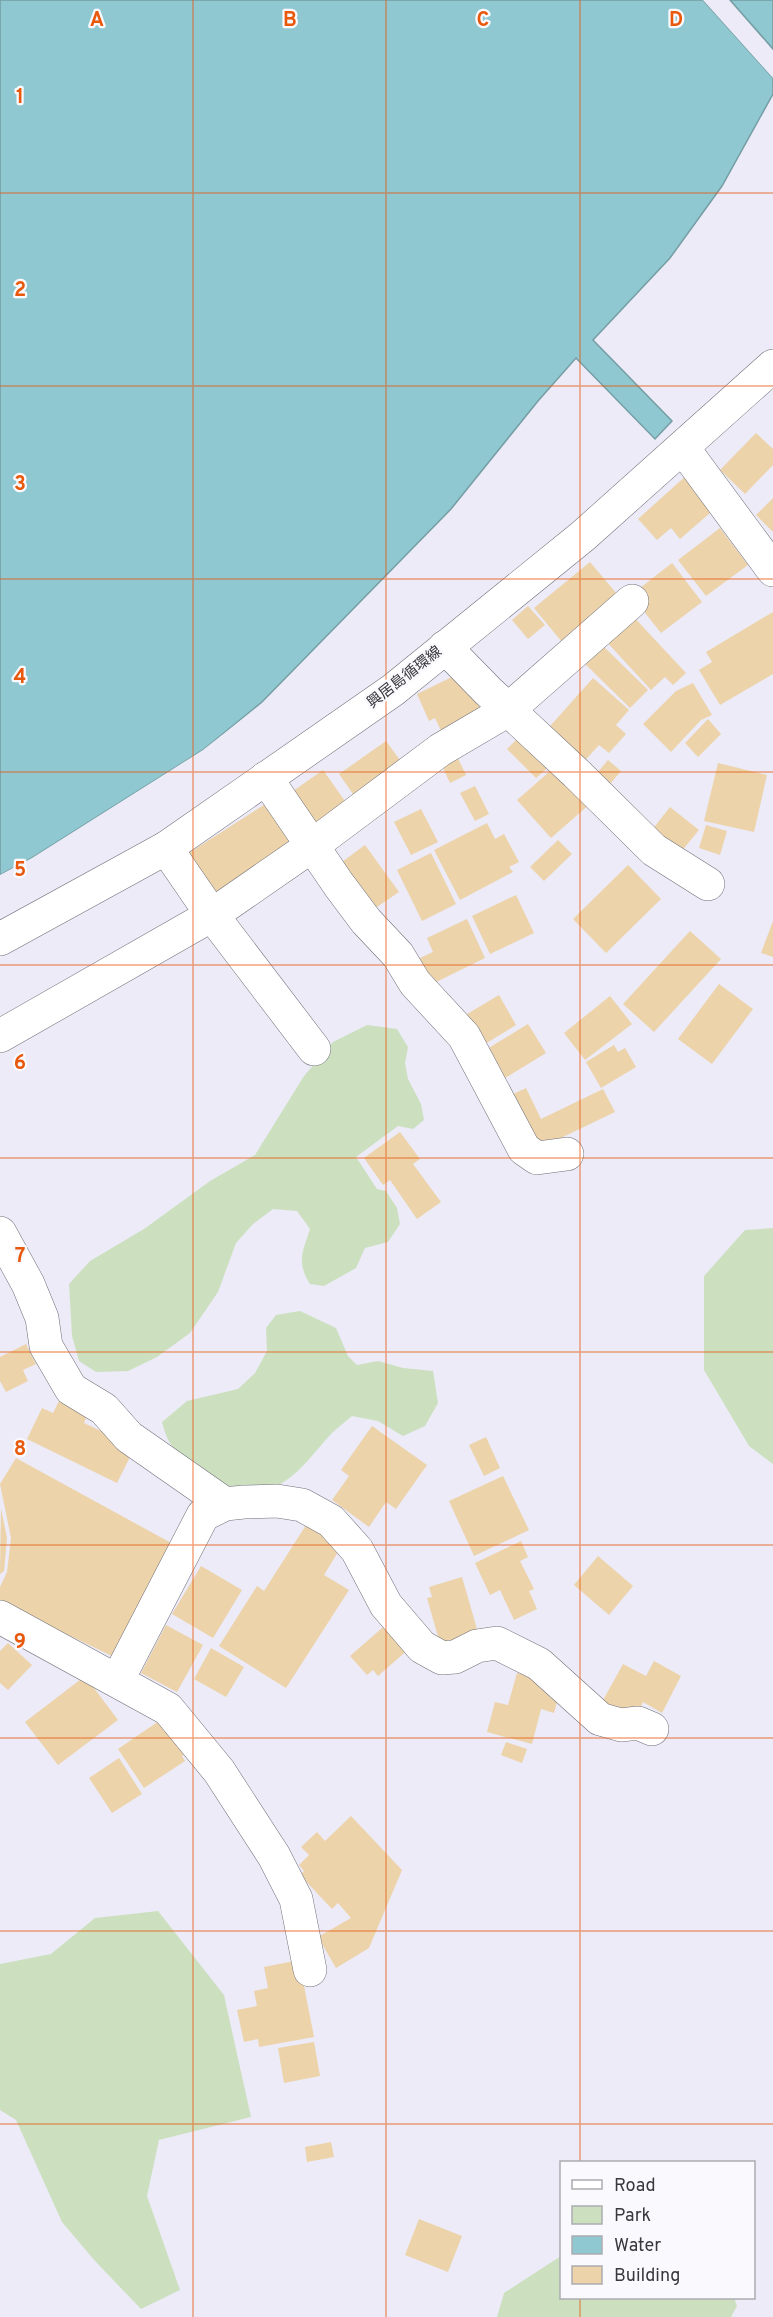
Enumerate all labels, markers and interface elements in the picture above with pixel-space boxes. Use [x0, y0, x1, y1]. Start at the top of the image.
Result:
text: A [90, 8, 104, 34]
text: B [283, 8, 297, 34]
text: C [477, 8, 489, 34]
text: D [669, 8, 683, 34]
text: 1 [16, 85, 24, 111]
text: 2 [14, 278, 26, 304]
text: 3 [14, 472, 26, 498]
street label: 興居島循環線 [364, 643, 446, 713]
text: 4 [14, 665, 26, 691]
text: 5 [14, 858, 26, 884]
text: 6 [14, 1051, 26, 1077]
text: 7 [15, 1244, 25, 1270]
text: 8 [14, 1437, 26, 1463]
text: 9 [14, 1630, 26, 1656]
legend [560, 2161, 755, 2299]
text: Road [614, 2175, 656, 2198]
text: Park [614, 2205, 651, 2228]
text: Water [614, 2235, 661, 2258]
text: Building [614, 2265, 680, 2288]

